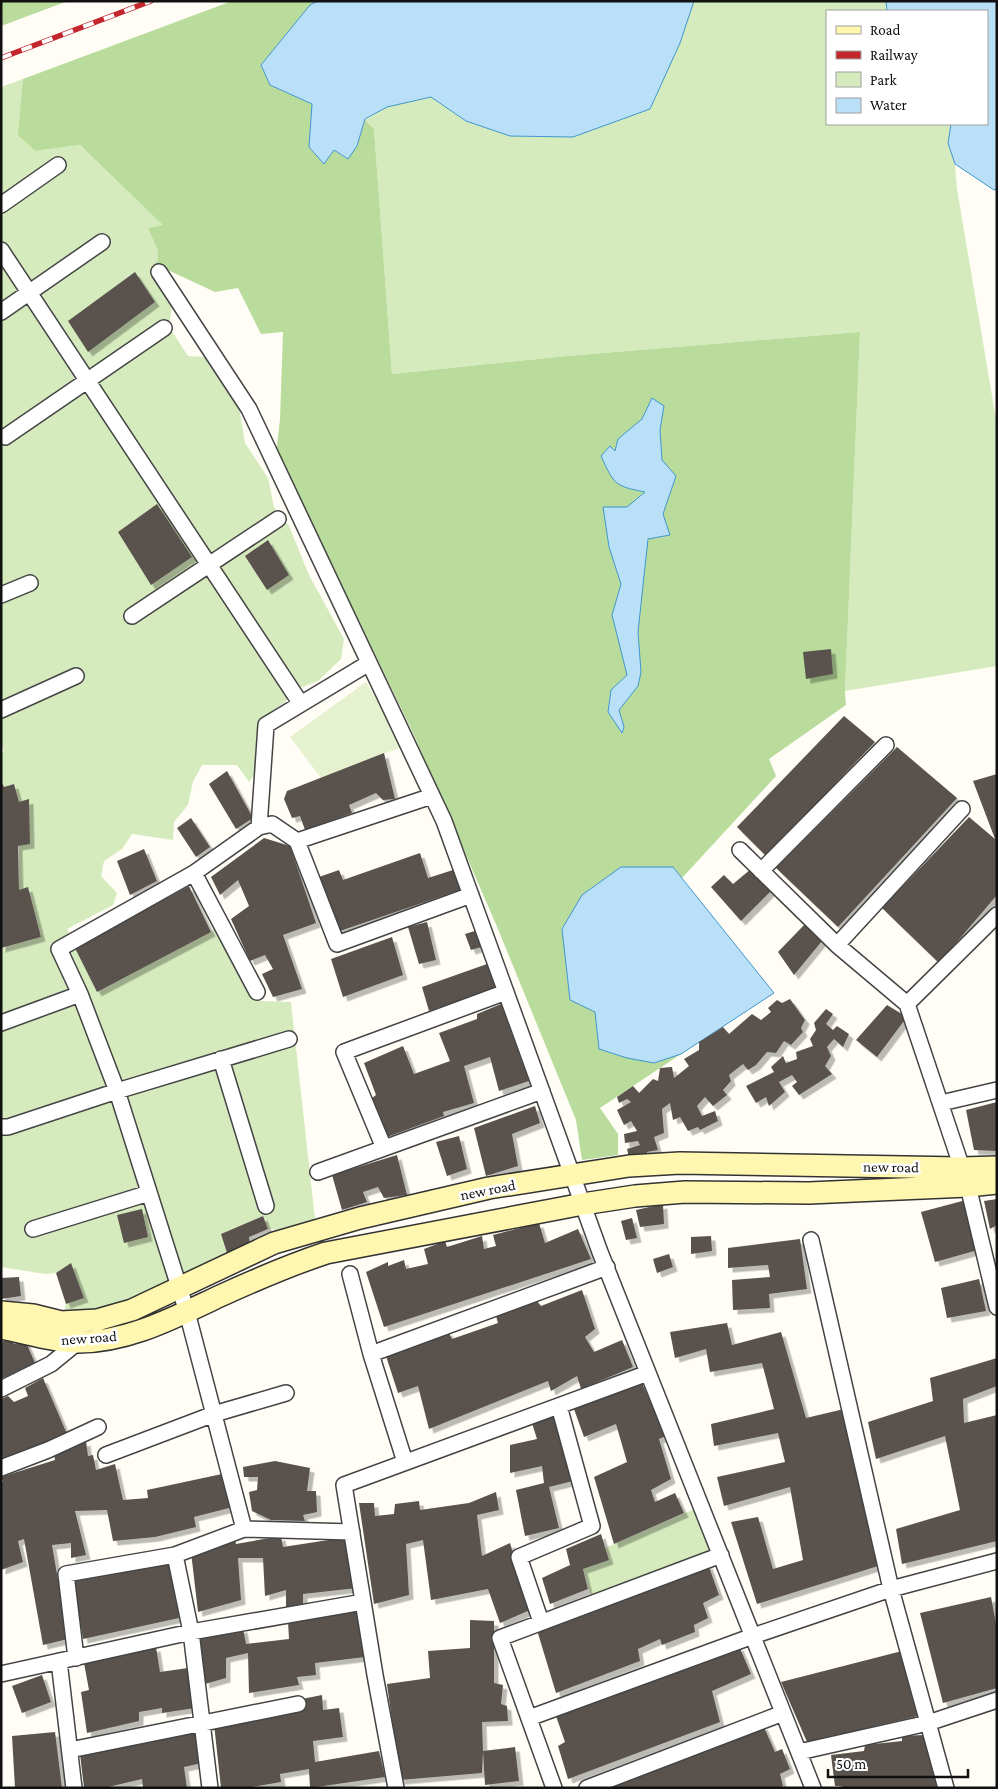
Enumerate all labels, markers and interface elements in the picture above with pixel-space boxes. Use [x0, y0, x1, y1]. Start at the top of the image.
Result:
legend [826, 10, 988, 125]
text: Road [870, 22, 901, 38]
text: Railway [870, 47, 918, 64]
text: Park [870, 72, 897, 88]
text: Water [870, 97, 907, 113]
street label: new road [863, 1159, 919, 1175]
street label: new road [459, 1177, 517, 1203]
street label: new road [61, 1328, 117, 1348]
scale bar [828, 1746, 968, 1778]
text: 50 m [836, 1756, 866, 1772]

